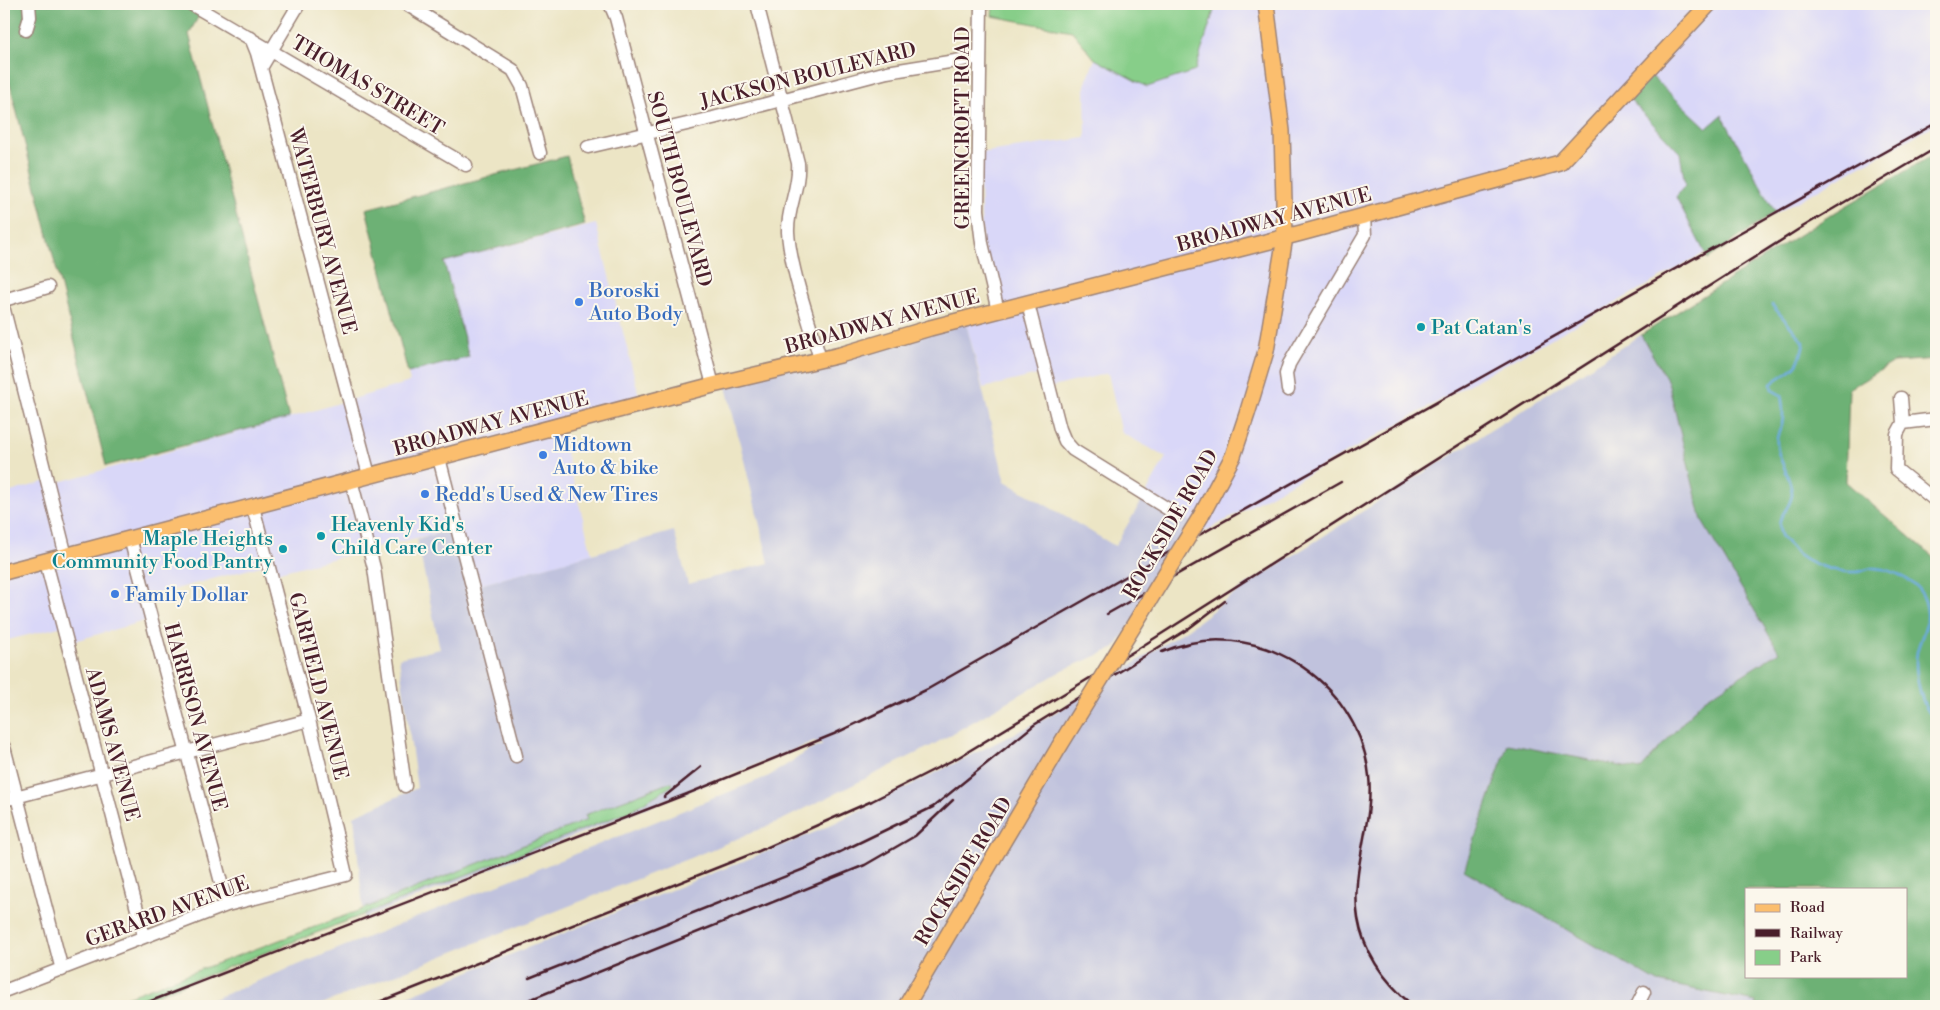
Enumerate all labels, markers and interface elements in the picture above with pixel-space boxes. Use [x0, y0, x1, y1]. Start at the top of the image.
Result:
street label: GREENCROFT ROAD [951, 27, 976, 229]
street label: THOMAS STREET [286, 31, 448, 142]
street label: JACKSON BOULEVARD [697, 37, 919, 116]
street label: SOUTH BOULEVARD [640, 89, 717, 290]
street label: WATERBURY AVENUE [282, 124, 361, 338]
street label: BROADWAY AVENUE [1173, 182, 1374, 259]
place label: Boroski Auto Body [588, 279, 683, 327]
street label: BROADWAY AVENUE [781, 284, 982, 361]
marker: Boroski Auto Body [573, 296, 585, 308]
place label: Pat Catan's [1431, 316, 1532, 341]
marker: Pat Catan's [1415, 321, 1427, 333]
street label: BROADWAY AVENUE [390, 386, 591, 463]
place label: Midtown Auto & bike [552, 433, 659, 481]
street label: ROCKSIDE ROAD [1118, 445, 1224, 604]
marker: Midtown Auto & bike [537, 449, 549, 461]
place label: Redd's Used & New Tires [435, 483, 658, 508]
marker: Redd's Used & New Tires [419, 488, 431, 500]
place label: Heavenly Kid's Child Care Center [331, 513, 493, 561]
place label: Maple Heights Community Food Pantry [52, 527, 273, 575]
marker: Heavenly Kid's Child Care Center [315, 530, 327, 542]
marker: Maple Heights Community Food Pantry [277, 543, 289, 555]
place label: Family Dollar [125, 583, 249, 608]
marker: Family Dollar [109, 588, 121, 600]
street label: GARFIELD AVENUE [282, 590, 353, 783]
street label: HARRISON AVENUE [157, 621, 232, 814]
street label: ADAMS AVENUE [79, 664, 144, 824]
street label: ROCKSIDE ROAD [910, 793, 1018, 951]
street label: GERARD AVENUE [82, 871, 253, 954]
legend [1745, 888, 1908, 978]
text: Road [1790, 898, 1825, 917]
text: Railway [1790, 924, 1844, 943]
text: Park [1790, 948, 1822, 967]

